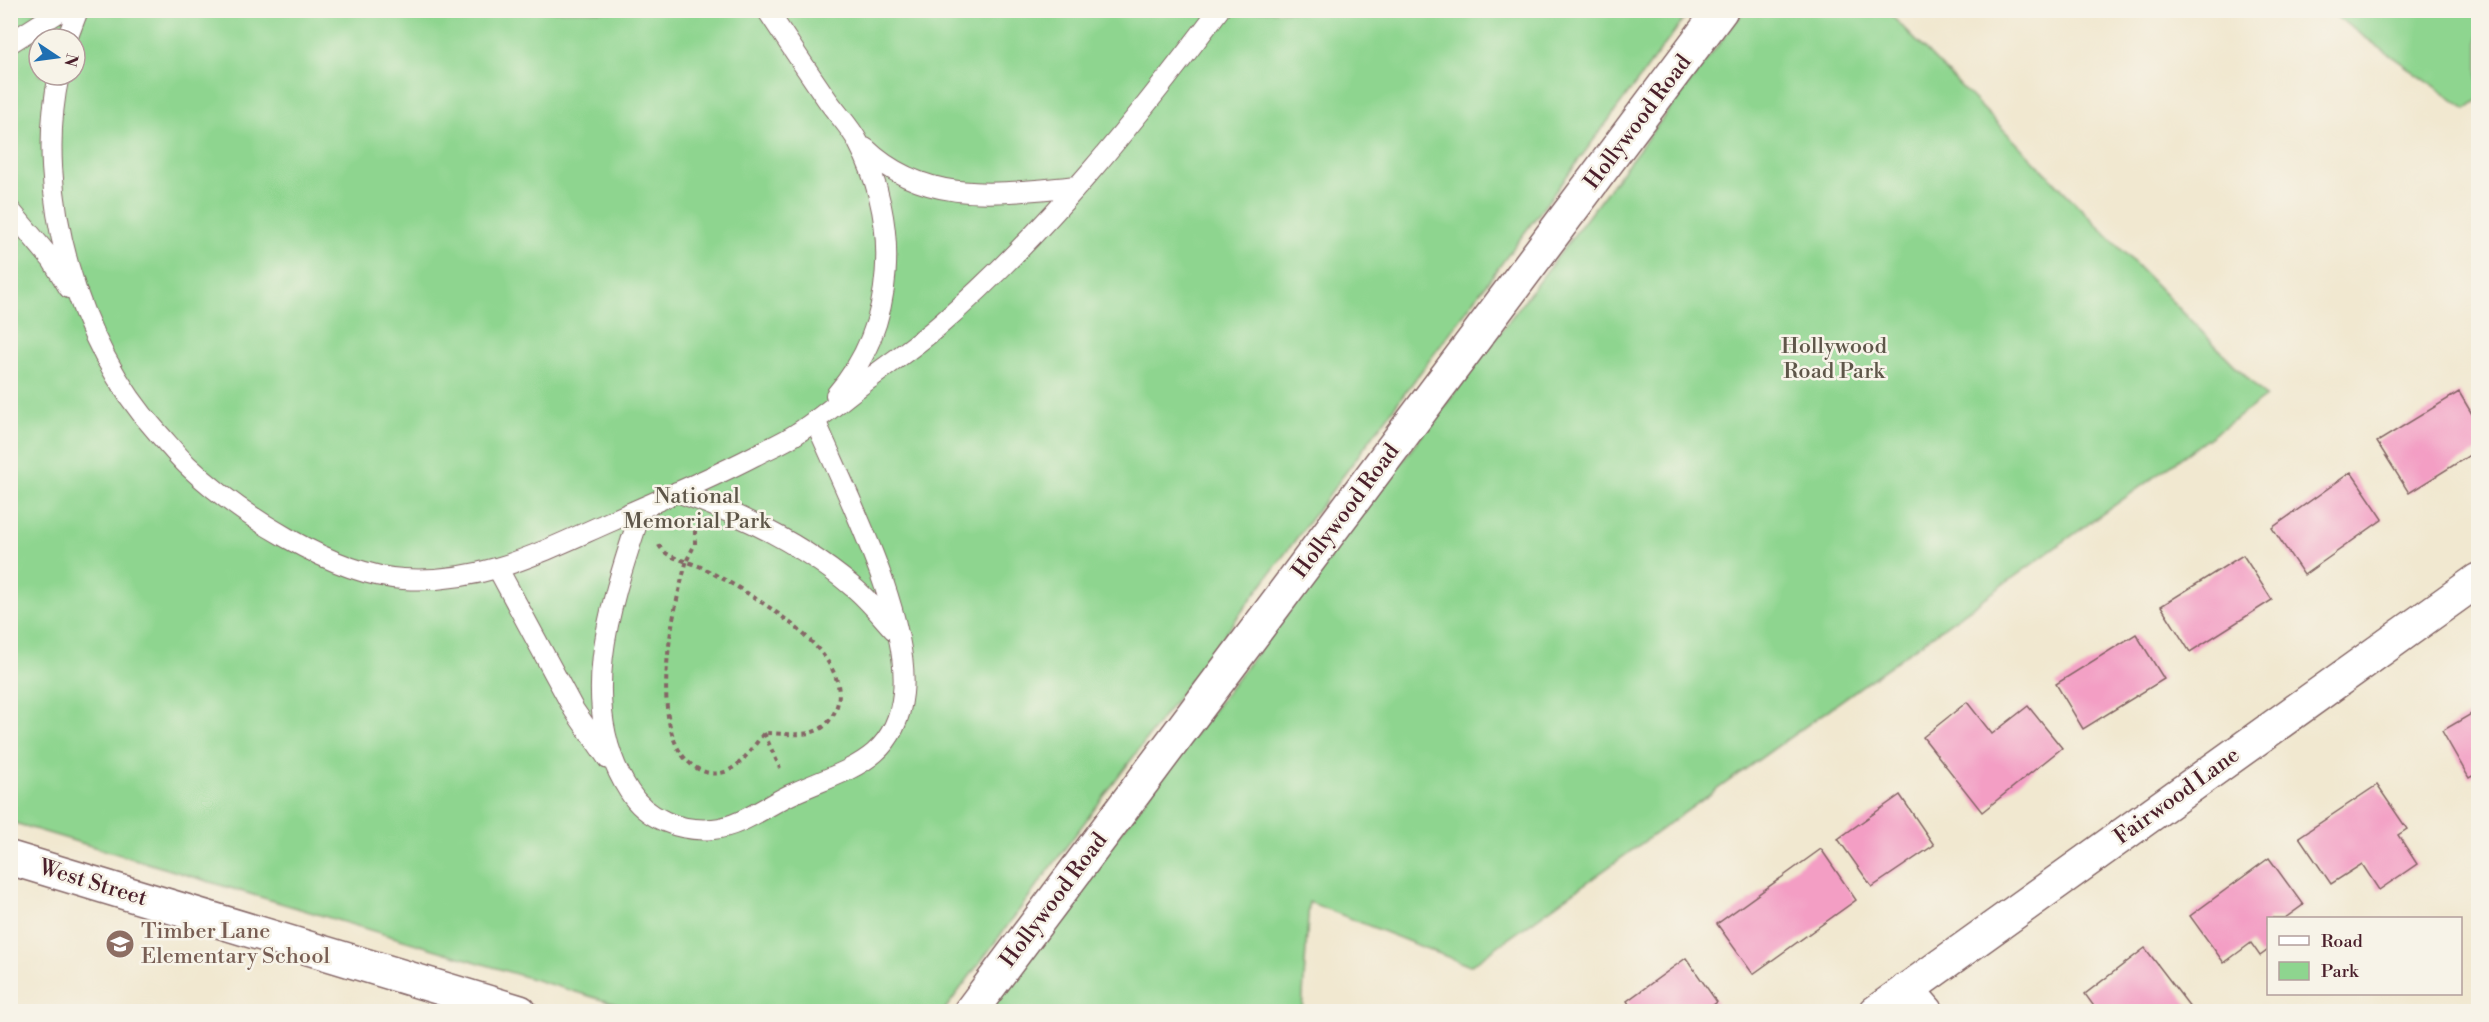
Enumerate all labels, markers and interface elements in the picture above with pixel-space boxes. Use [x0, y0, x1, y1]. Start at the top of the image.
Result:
north arrow [27, 27, 87, 87]
street label: Hollywood Road [1579, 49, 1698, 195]
text: N [59, 52, 82, 69]
park label: Hollywood Road Park [1781, 333, 1887, 385]
street label: Hollywood Road [1287, 438, 1406, 584]
park label: National Memorial Park [623, 483, 772, 535]
street label: Fairwood Lane [2109, 741, 2245, 851]
street label: Hollywood Road [995, 827, 1114, 973]
street label: West Street [35, 853, 150, 912]
legend [2267, 917, 2462, 995]
place label: Timber Lane Elementary School [141, 918, 331, 970]
school or university icon: Timber Lane Elementary School [104, 928, 136, 960]
text: Road [2321, 930, 2364, 953]
text: Park [2321, 960, 2360, 983]

